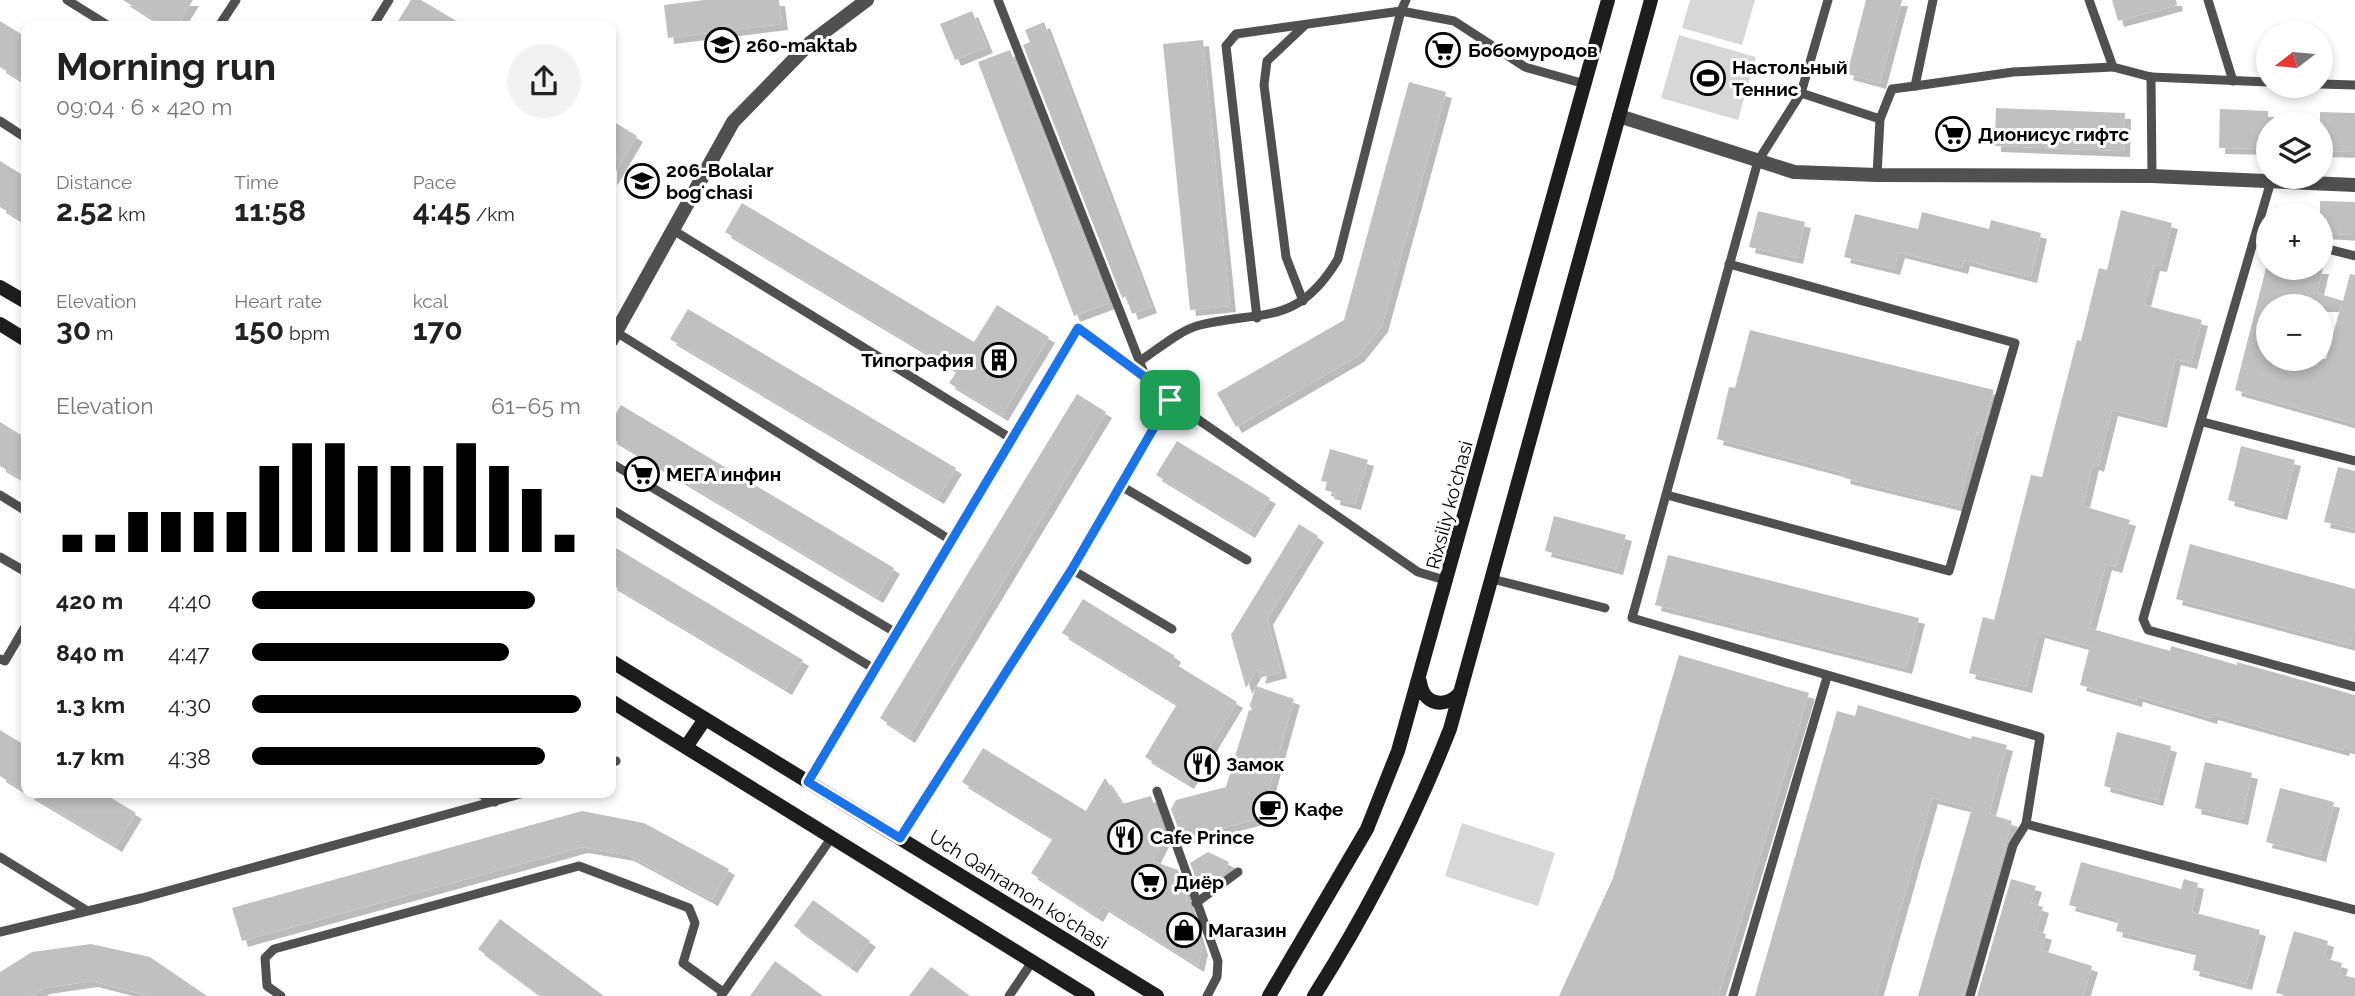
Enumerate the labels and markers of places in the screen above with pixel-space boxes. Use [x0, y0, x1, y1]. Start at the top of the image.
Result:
school or university icon: 260-maktab [703, 26, 741, 64]
supermarket icon: Бобомуродов [1424, 31, 1462, 69]
place label: 260-maktab [746, 34, 857, 56]
place label: Бобомуродов [1468, 39, 1598, 61]
place label: Настольный Теннис [1732, 56, 1848, 100]
sports icon: Настольный Теннис [1689, 59, 1727, 97]
supermarket icon: Дионисус гифтс [1934, 115, 1972, 153]
place label: Дионисус гифтс [1978, 123, 2129, 145]
place label: 206-Bolalar bogʻchasi [666, 159, 774, 203]
school or university icon: 206-Bolalar bogʻchasi [623, 162, 661, 200]
building icon: Типография [980, 341, 1018, 379]
place label: Типография [861, 349, 974, 371]
pin [1140, 370, 1200, 430]
supermarket icon: МЕГА инфин [623, 455, 661, 493]
place label: МЕГА инфин [666, 463, 781, 485]
restaurant icon: Замок [1183, 745, 1221, 783]
place label: Замок [1226, 753, 1285, 775]
cafe icon: Кафе [1251, 790, 1289, 828]
place label: Кафе [1294, 798, 1343, 820]
restaurant icon: Cafe Prince [1106, 818, 1144, 856]
place label: Cafe Prince [1150, 826, 1254, 848]
supermarket icon: Диёр [1130, 863, 1168, 901]
place label: Диёр [1174, 871, 1224, 893]
shop icon: Магазин [1165, 911, 1203, 949]
place label: Магазин [1208, 919, 1287, 941]

